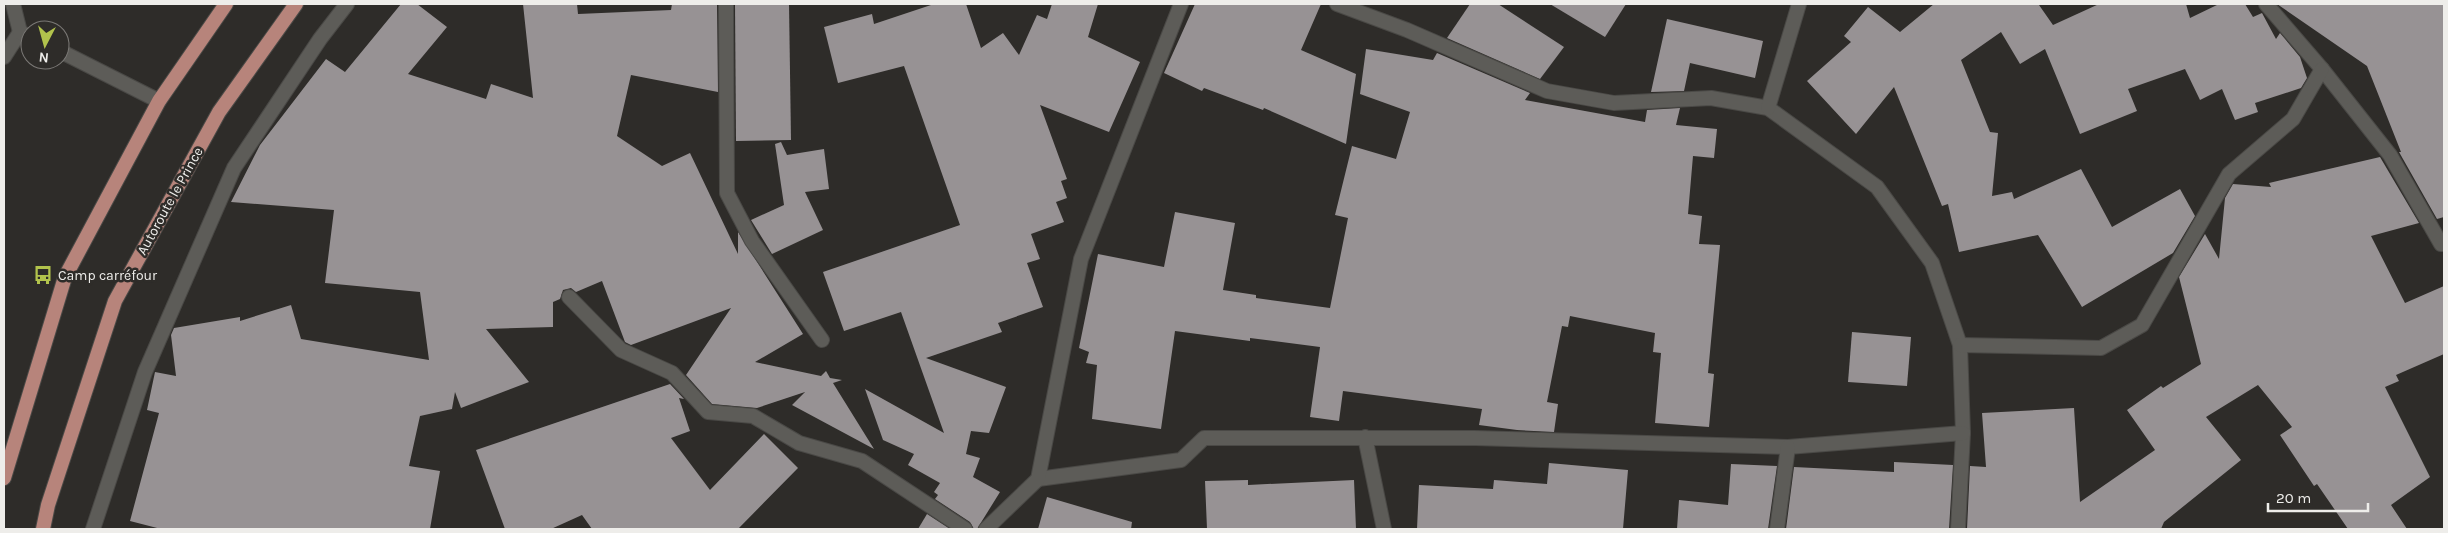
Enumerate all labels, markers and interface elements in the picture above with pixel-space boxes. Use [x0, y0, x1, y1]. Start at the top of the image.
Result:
north arrow [20, 20, 70, 70]
text: N [38, 48, 50, 66]
street label: Autoroute le Prince [133, 144, 207, 258]
bus stop icon: Camp carréfour [32, 264, 54, 286]
place label: Camp carréfour [58, 267, 158, 284]
scale bar [2268, 480, 2368, 512]
text: 20 m [2276, 489, 2311, 507]

